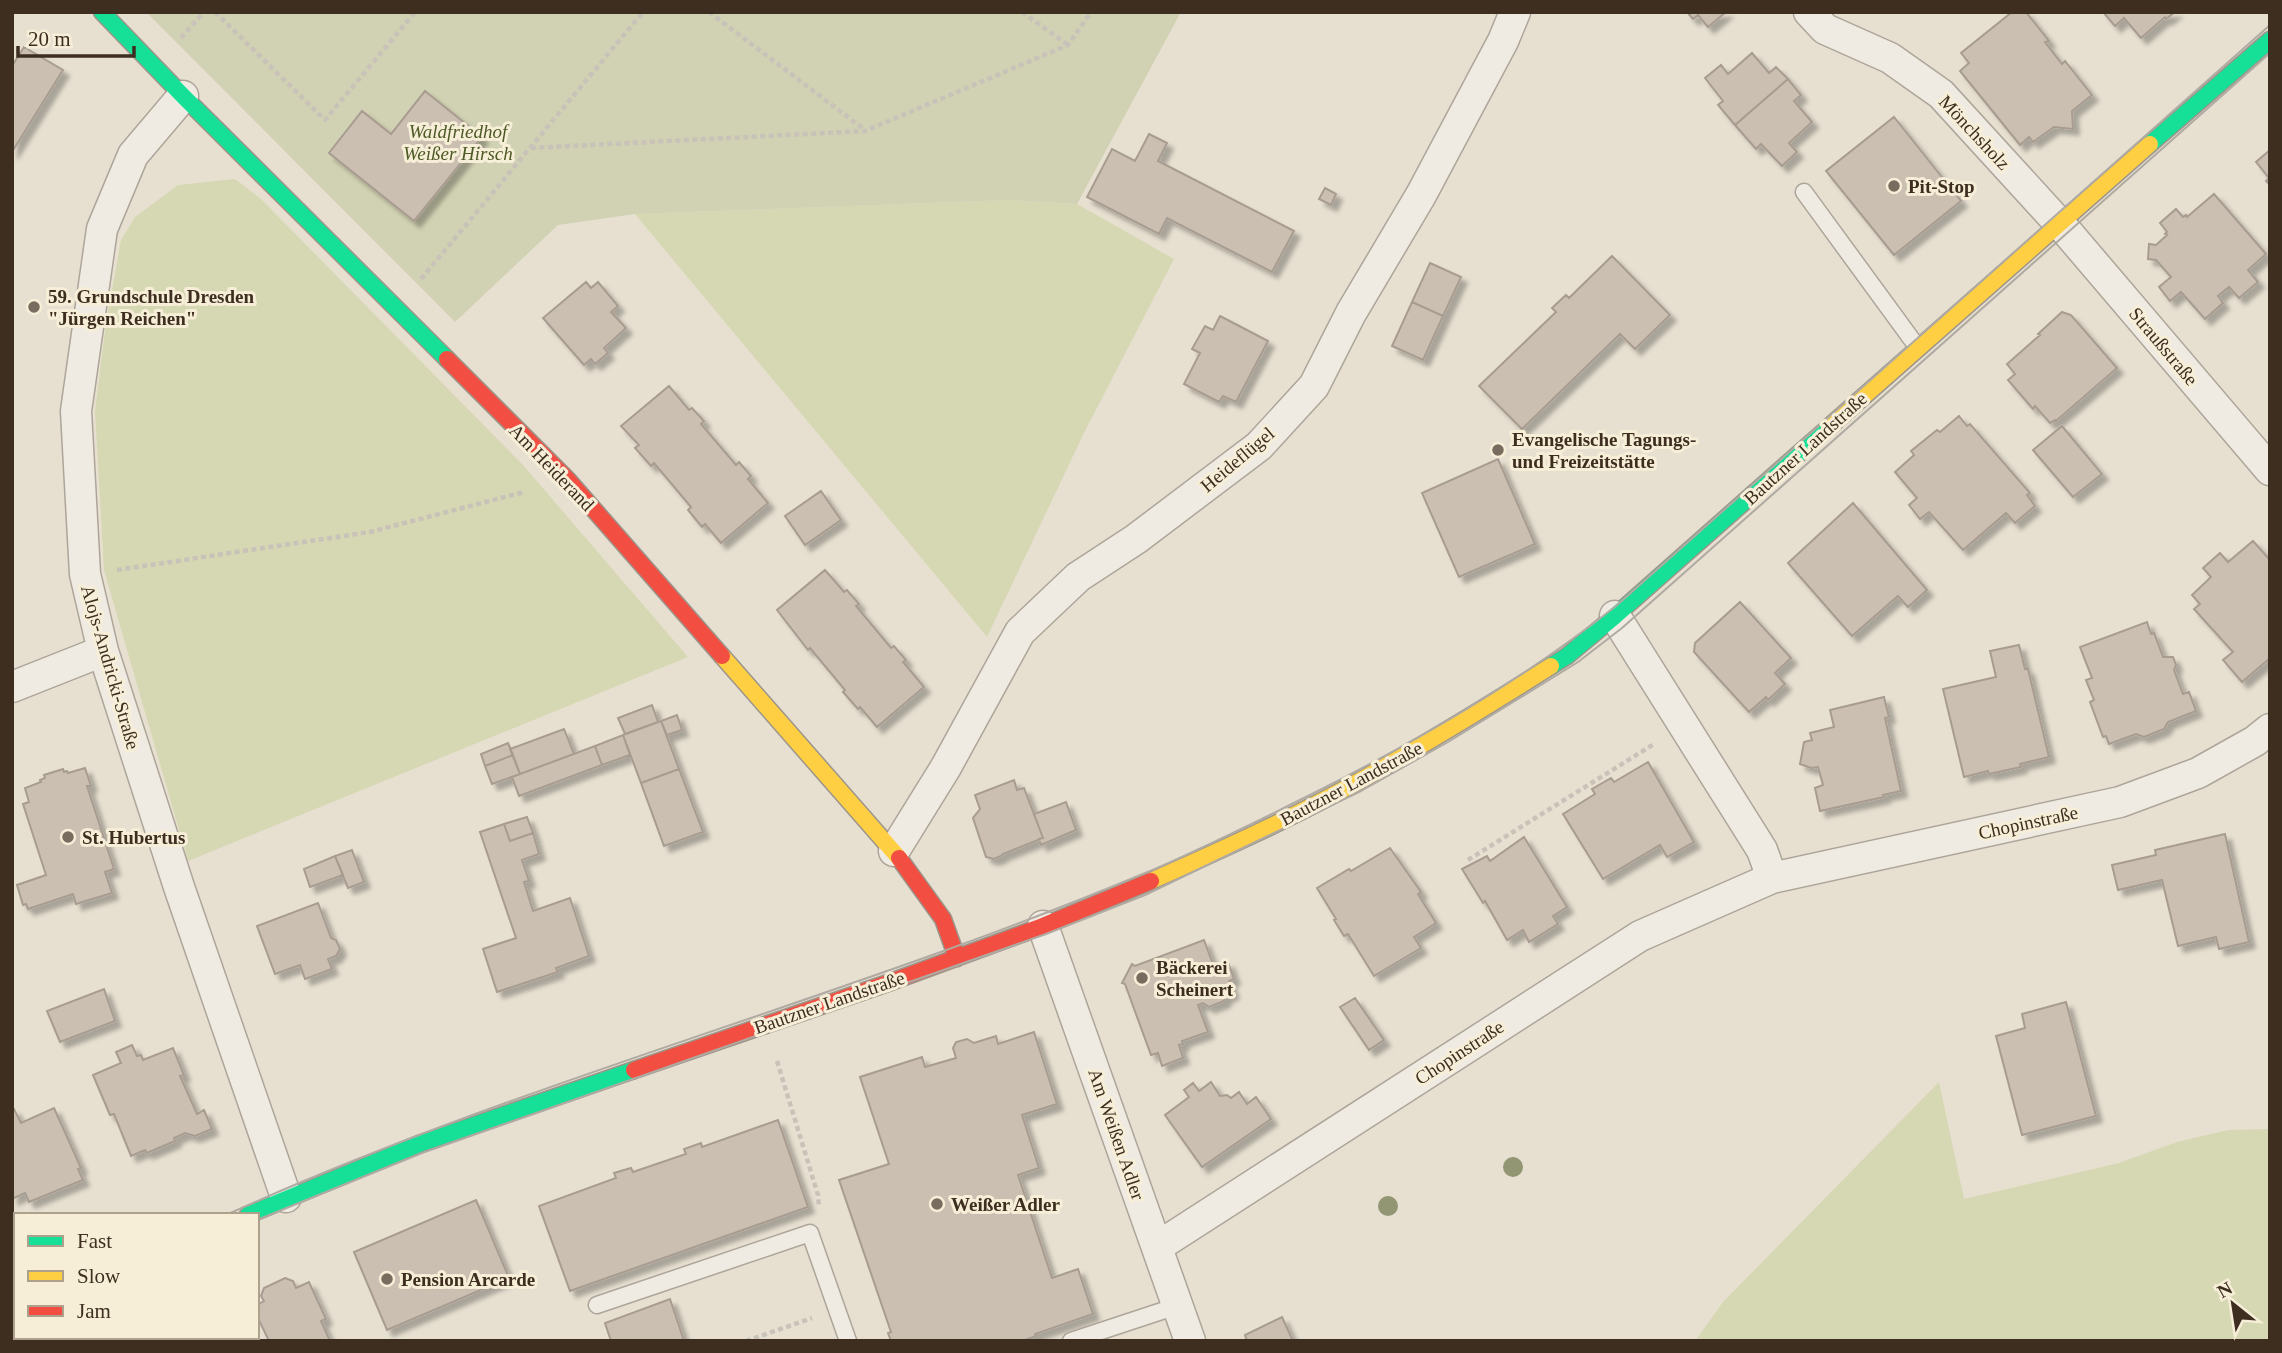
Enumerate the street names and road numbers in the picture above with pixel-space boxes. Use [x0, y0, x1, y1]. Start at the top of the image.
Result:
street label: Mönchsholz [1935, 91, 2014, 174]
street label: Straußstraße [2125, 303, 2202, 389]
street label: Bautzner Landstraße [1740, 388, 1871, 509]
street label: Am Heiderand [505, 420, 599, 515]
street label: Heideflügel [1196, 423, 1278, 496]
street label: Alojs-Andricki-Straße [77, 583, 144, 752]
street label: Bautzner Landstraße [1277, 737, 1426, 830]
street label: Chopinstraße [1976, 802, 2080, 843]
street label: Bautzner Landstraße [751, 967, 907, 1038]
street label: Chopinstraße [1411, 1016, 1507, 1089]
street label: Am Weißen Adler [1084, 1066, 1149, 1203]

